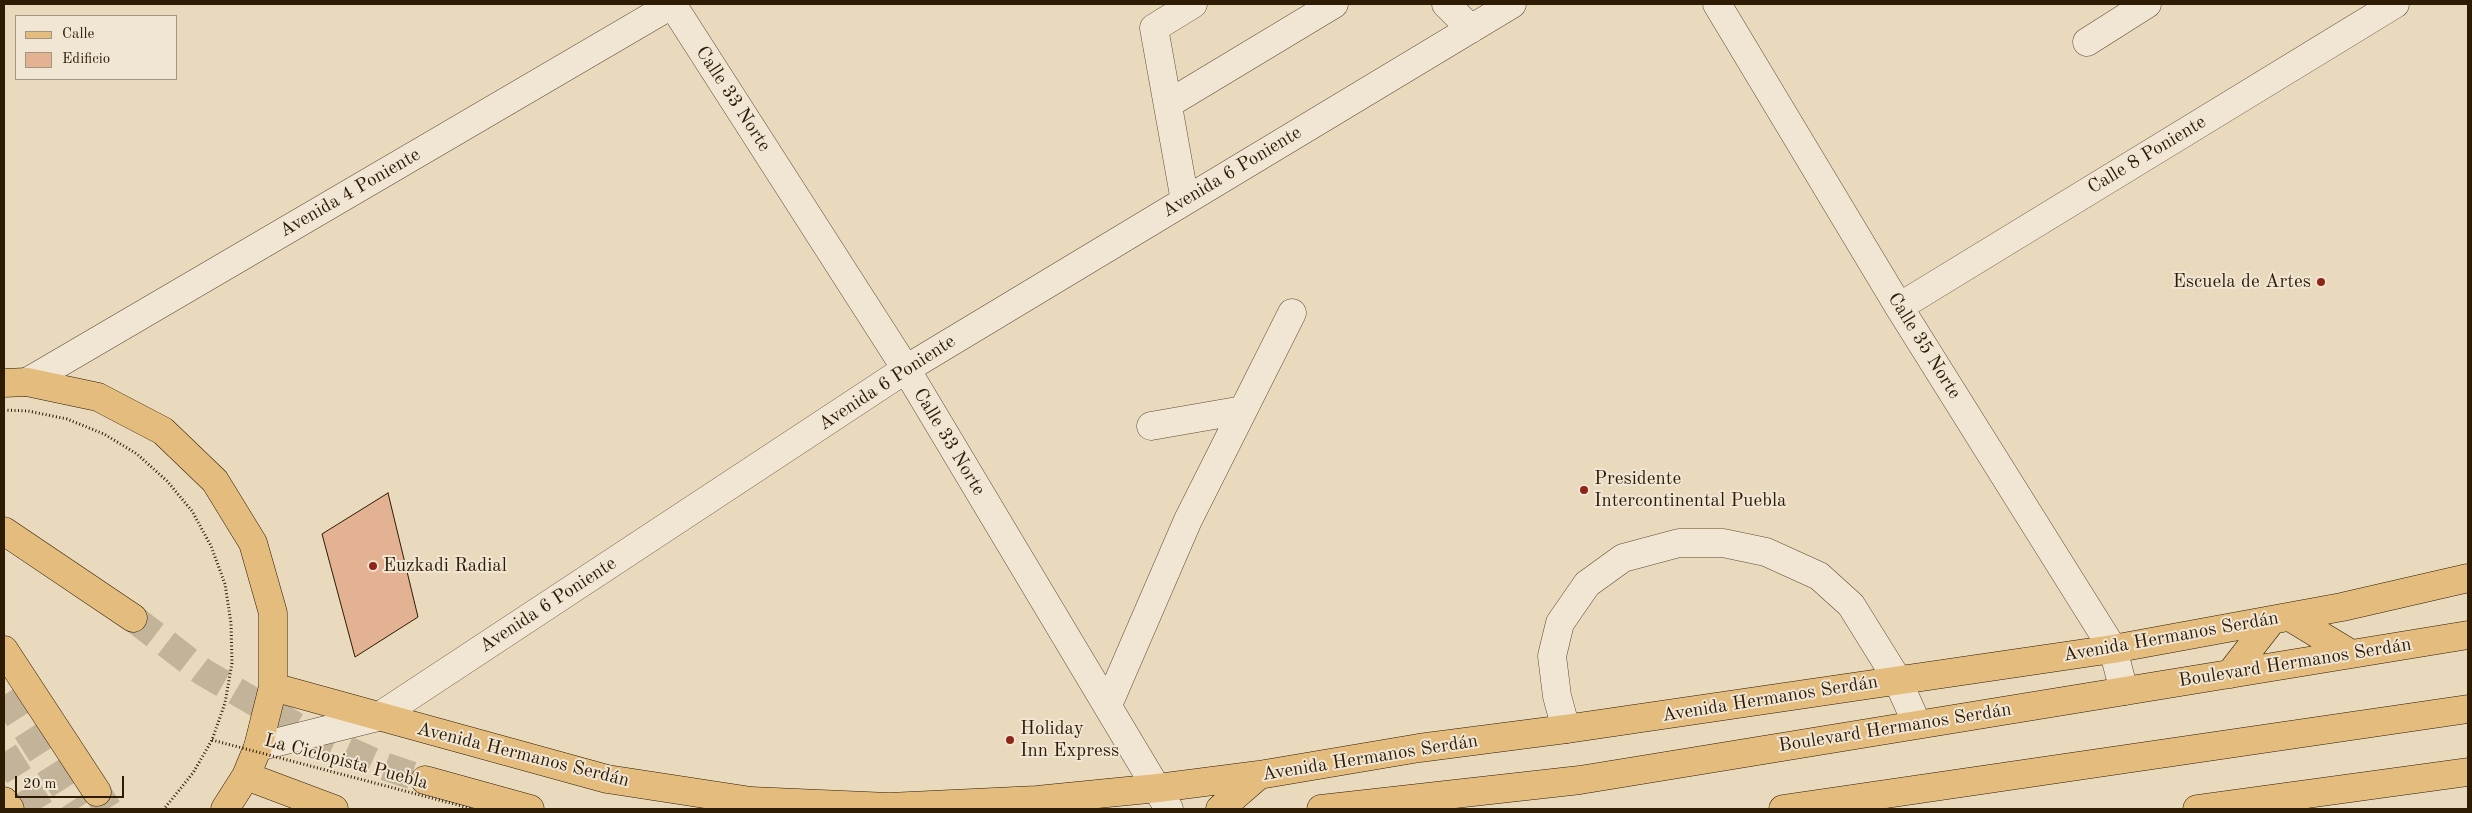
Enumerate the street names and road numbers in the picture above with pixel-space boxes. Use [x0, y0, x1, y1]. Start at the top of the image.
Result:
street label: Calle 33 Norte [690, 42, 776, 156]
street label: Calle 8 Poniente [2084, 111, 2210, 199]
street label: Avenida 6 Poniente [1158, 121, 1306, 223]
street label: Avenida 4 Poniente [276, 143, 424, 243]
street label: Calle 35 Norte [1882, 289, 1966, 403]
street label: Avenida 6 Poniente [814, 330, 960, 436]
street label: Calle 33 Norte [908, 384, 990, 500]
street label: Avenida 6 Poniente [475, 552, 621, 658]
street label: Avenida Hermanos Serdán [2062, 607, 2280, 667]
street label: Boulevard Hermanos Serdán [2177, 633, 2413, 693]
street label: Avenida Hermanos Serdán [1660, 671, 1880, 727]
street label: Boulevard Hermanos Serdán [1777, 698, 2013, 758]
street label: Avenida Hermanos Serdán [414, 718, 632, 792]
street label: La Ciclopista Puebla [262, 729, 430, 795]
street label: Avenida Hermanos Serdán [1260, 730, 1480, 786]

